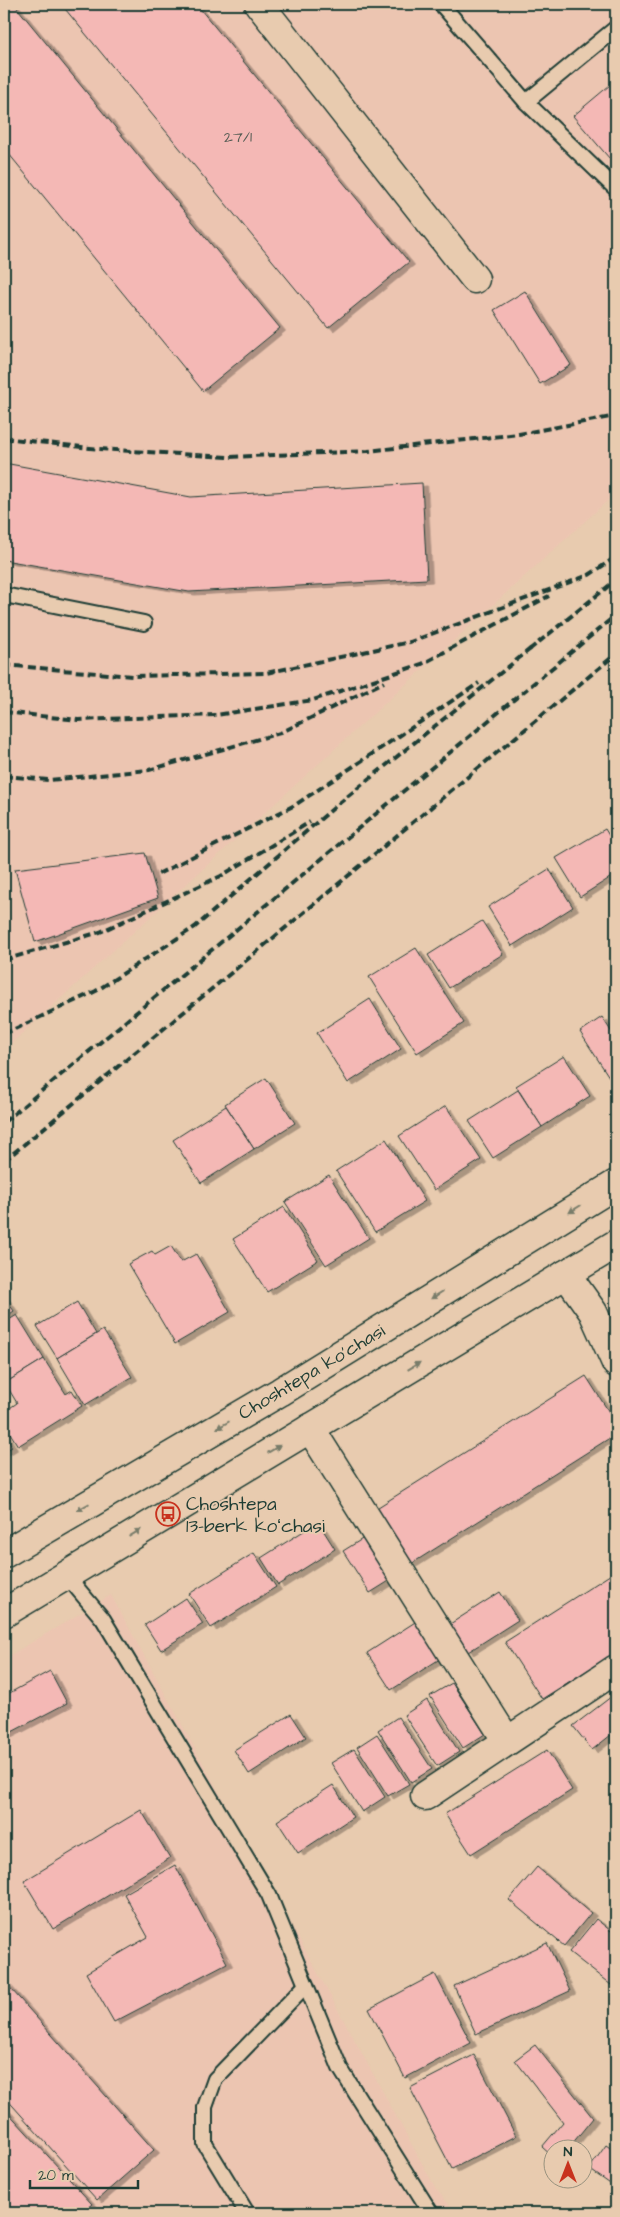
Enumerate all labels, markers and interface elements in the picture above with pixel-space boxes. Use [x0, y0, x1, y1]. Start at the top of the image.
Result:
house number: 27/1 [224, 126, 252, 148]
one-way arrow [568, 1205, 581, 1214]
one-way arrow [430, 1290, 443, 1299]
street label: Choshtepa ko'chasi [233, 1318, 391, 1427]
one-way arrow [407, 1361, 420, 1370]
one-way arrow [217, 1420, 230, 1429]
one-way arrow [268, 1445, 281, 1454]
place label: Choshtepa 13-berk koʻchasi [186, 1491, 325, 1540]
bus stop icon: Choshtepa 13-berk koʻchasi [155, 1501, 181, 1527]
one-way arrow [77, 1503, 90, 1512]
one-way arrow [129, 1529, 142, 1538]
north arrow [542, 2140, 592, 2190]
text: N [564, 2142, 573, 2162]
scale bar [30, 2157, 138, 2189]
text: 20 m [38, 2165, 74, 2186]

